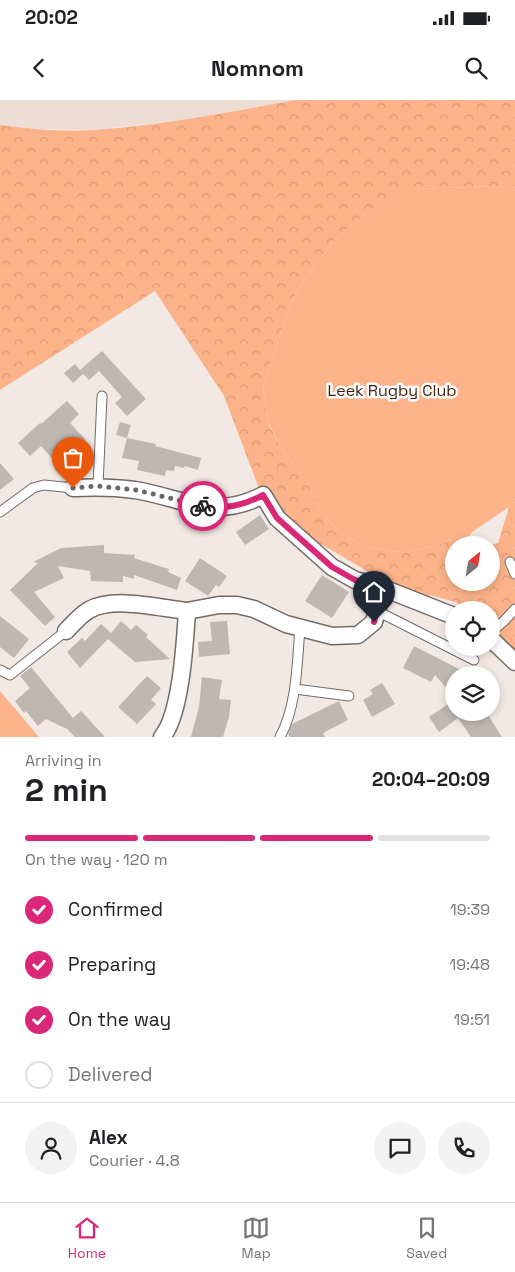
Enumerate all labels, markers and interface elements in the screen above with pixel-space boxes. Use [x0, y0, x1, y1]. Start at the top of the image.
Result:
text: 20:02 [25, 5, 78, 30]
icon: back [25, 54, 53, 82]
text: Nomnom [211, 54, 304, 82]
icon: search [462, 54, 490, 82]
park label: Leek Rugby Club [328, 380, 457, 401]
pin [52, 437, 94, 488]
icon: bag [59, 444, 87, 472]
courier [178, 481, 228, 531]
icon: bike [189, 492, 217, 520]
north arrow [445, 536, 500, 591]
map controls [445, 536, 500, 721]
pin [353, 571, 395, 622]
icon: home [360, 578, 388, 606]
button: locate [445, 601, 500, 656]
button: layers [445, 666, 500, 721]
text: Arriving in [25, 750, 102, 771]
text: 20:04–20:09 [372, 767, 490, 792]
text: 2 min [25, 770, 108, 810]
text: On the way · 120 m [25, 849, 168, 870]
icon: check [25, 896, 53, 924]
text: Confirmed [68, 897, 163, 922]
text: 19:39 [450, 899, 490, 920]
icon: check [25, 951, 53, 979]
text: Preparing [68, 952, 156, 977]
text: 19:48 [450, 954, 490, 975]
icon: check [25, 1006, 53, 1034]
text: On the way [68, 1007, 171, 1032]
text: 19:51 [453, 1009, 490, 1030]
text: Delivered [68, 1062, 153, 1087]
button: person [25, 1122, 77, 1174]
button: chat [374, 1122, 426, 1174]
button: phone [438, 1122, 490, 1174]
text: Alex [89, 1125, 128, 1150]
text: Courier · 4.8 [89, 1150, 180, 1171]
tab: Home [68, 1214, 106, 1262]
tab: Map [242, 1214, 271, 1262]
tab: Saved [406, 1214, 447, 1262]

